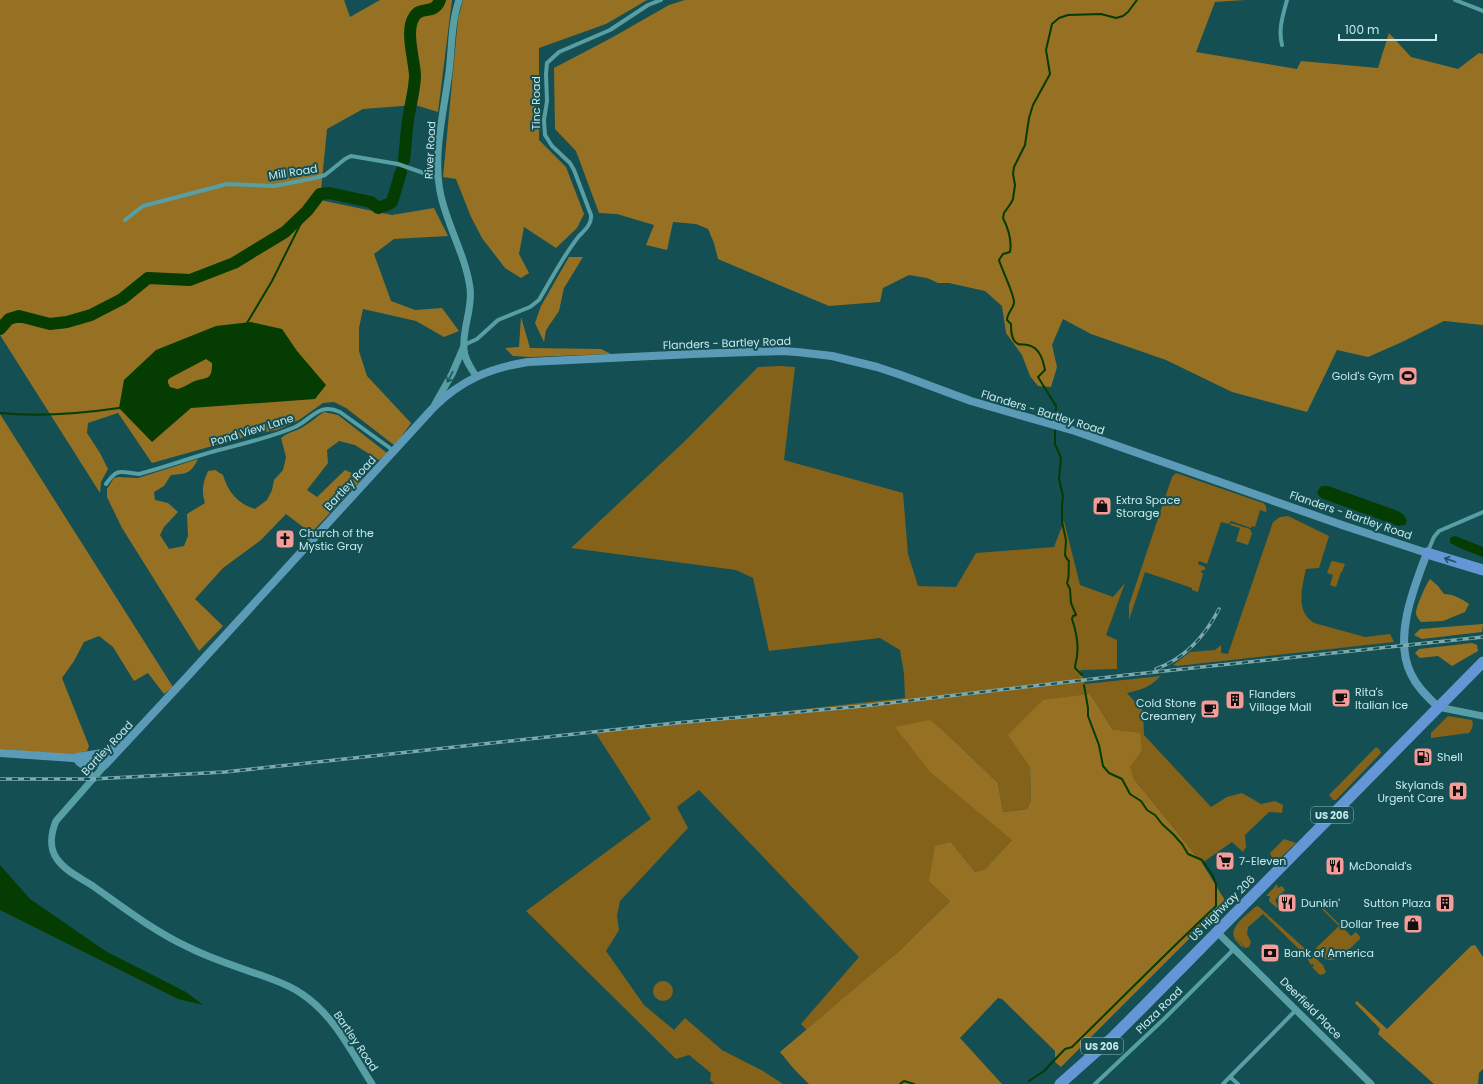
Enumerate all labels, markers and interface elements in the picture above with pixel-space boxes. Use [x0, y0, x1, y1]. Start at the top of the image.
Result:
scale bar [1339, 16, 1436, 42]
text: 100 m [1345, 21, 1379, 38]
street label: Tinc Road [528, 76, 544, 130]
street label: River Road [420, 121, 440, 179]
street label: Mill Road [267, 160, 319, 184]
street label: Flanders - Bartley Road [663, 333, 791, 353]
sports icon: Gold's Gym [1397, 365, 1419, 387]
place label: Gold's Gym [1332, 368, 1394, 384]
one-way arrow [446, 371, 453, 383]
street label: Flanders - Bartley Road [979, 386, 1107, 438]
street label: Pond View Lane [209, 410, 296, 450]
street label: Bartley Road [320, 452, 380, 514]
street label: Flanders - Bartley Road [1288, 487, 1414, 543]
place label: Extra Space Storage [1116, 492, 1180, 521]
shop icon: Extra Space Storage [1091, 495, 1113, 517]
place label: Church of the Mystic Gray [299, 525, 374, 554]
church icon: Church of the Mystic Gray [274, 528, 296, 550]
one-way arrow [1444, 556, 1457, 563]
place label: Rita's Italian Ice [1355, 684, 1408, 713]
place label: Flanders Village Mall [1249, 686, 1312, 715]
cafe icon: Rita's Italian Ice [1330, 687, 1352, 709]
building icon: Flanders Village Mall [1224, 689, 1246, 711]
place label: Cold Stone Creamery [1136, 695, 1197, 724]
cafe icon: Cold Stone Creamery [1199, 698, 1221, 720]
street label: Bartley Road [77, 717, 137, 779]
fuel station icon: Shell [1412, 746, 1434, 768]
place label: Shell [1437, 749, 1463, 765]
place label: Skylands Urgent Care [1377, 777, 1444, 806]
hospital icon: Skylands Urgent Care [1447, 780, 1469, 802]
road number: US 206 [1311, 807, 1353, 823]
supermarket icon: 7-Eleven [1214, 850, 1236, 872]
place label: 7-Eleven [1239, 853, 1286, 869]
restaurant icon: McDonald's [1324, 855, 1346, 877]
place label: McDonald's [1349, 858, 1412, 874]
street label: US Highway 206 [1185, 871, 1259, 945]
restaurant icon: Dunkin' [1276, 892, 1298, 914]
building icon: Sutton Plaza [1434, 892, 1456, 914]
place label: Dunkin' [1301, 895, 1340, 911]
place label: Sutton Plaza [1364, 895, 1431, 911]
shop icon: Dollar Tree [1402, 913, 1424, 935]
place label: Dollar Tree [1341, 916, 1399, 932]
bank icon: Bank of America [1259, 942, 1281, 964]
place label: Bank of America [1284, 945, 1374, 961]
street label: Deerfield Place [1276, 973, 1346, 1043]
street label: Plaza Road [1132, 983, 1186, 1037]
street label: Bartley Road [330, 1008, 382, 1074]
road number: US 206 [1081, 1038, 1123, 1054]

